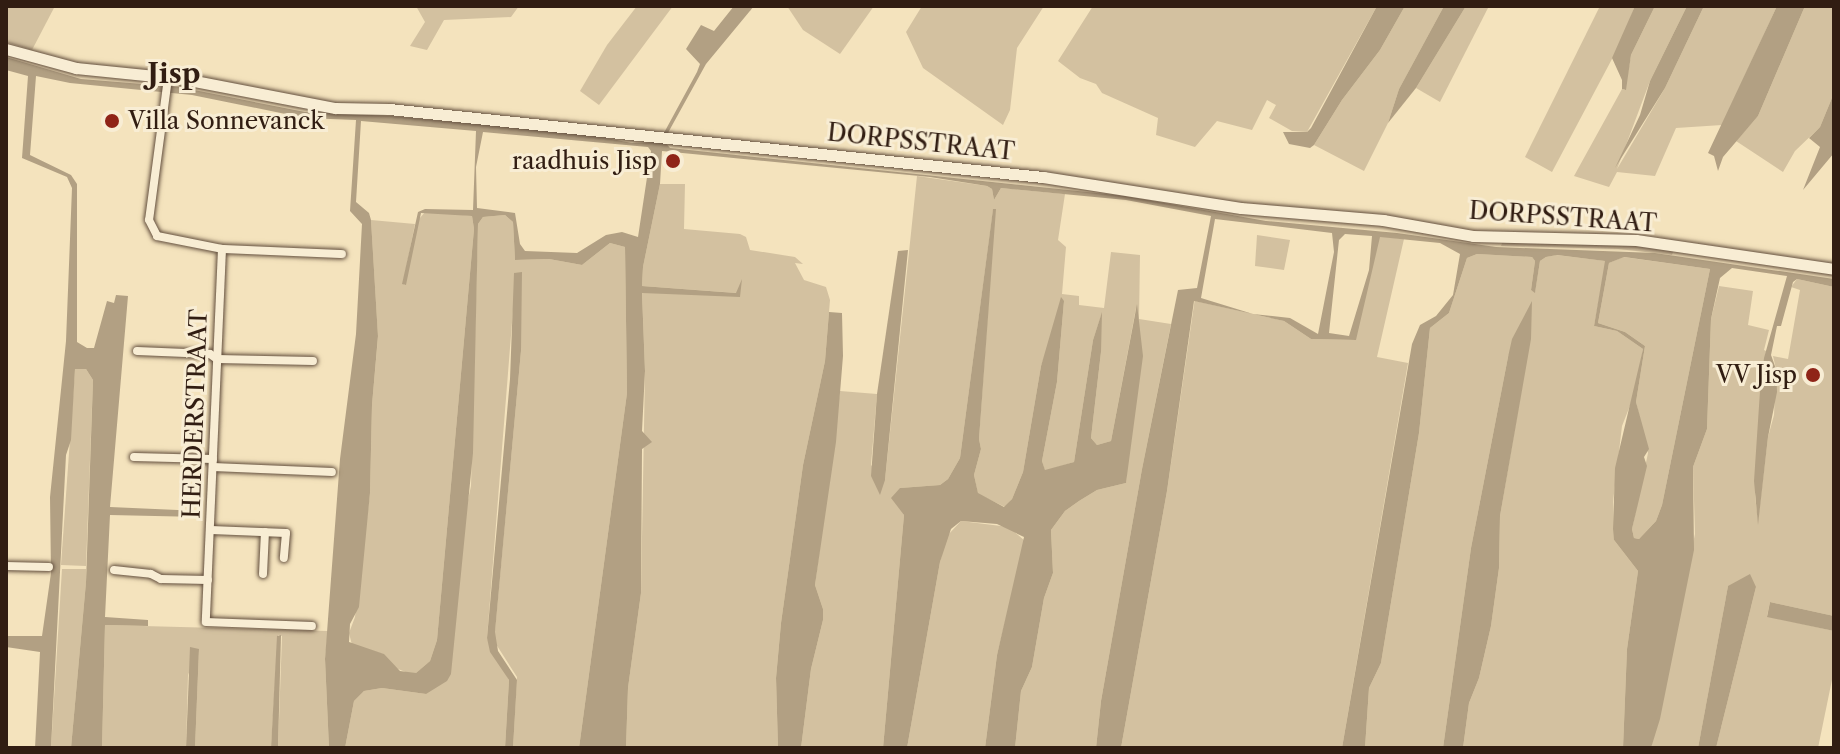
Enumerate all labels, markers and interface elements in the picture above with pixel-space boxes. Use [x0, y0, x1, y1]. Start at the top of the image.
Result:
district label: Jisp [148, 56, 200, 90]
place label: Villa Sonnevanck [128, 107, 325, 135]
marker: Villa Sonnevanck [103, 112, 121, 130]
street label: DORPSSTRAAT [826, 118, 1016, 166]
place label: raadhuis Jisp [512, 147, 657, 175]
marker: raadhuis Jisp [664, 152, 682, 170]
street label: DORPSSTRAAT [1468, 196, 1658, 238]
street label: HERDERSTRAAT [177, 309, 213, 519]
place label: VV Jisp [1715, 361, 1797, 389]
marker: VV Jisp [1804, 366, 1822, 384]

